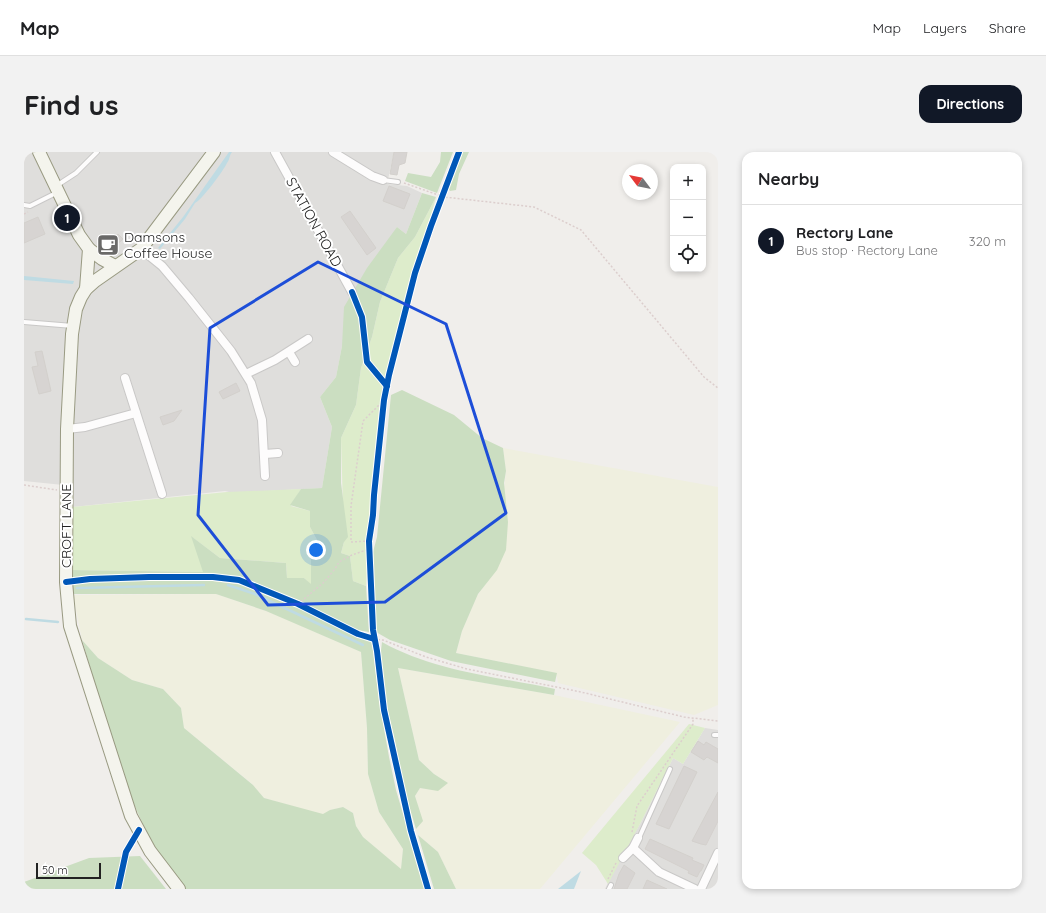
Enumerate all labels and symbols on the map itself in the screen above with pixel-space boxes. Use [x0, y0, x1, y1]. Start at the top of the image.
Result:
north arrow [622, 164, 658, 200]
street label: STATION ROAD [282, 174, 346, 270]
pin: 1 [54, 203, 80, 233]
place label: Damsons Coffee House [124, 228, 212, 262]
cafe icon: Damsons Coffee House [95, 232, 121, 258]
street label: CROFT LANE [57, 484, 75, 568]
your location [306, 540, 326, 560]
scale bar [36, 861, 101, 880]

